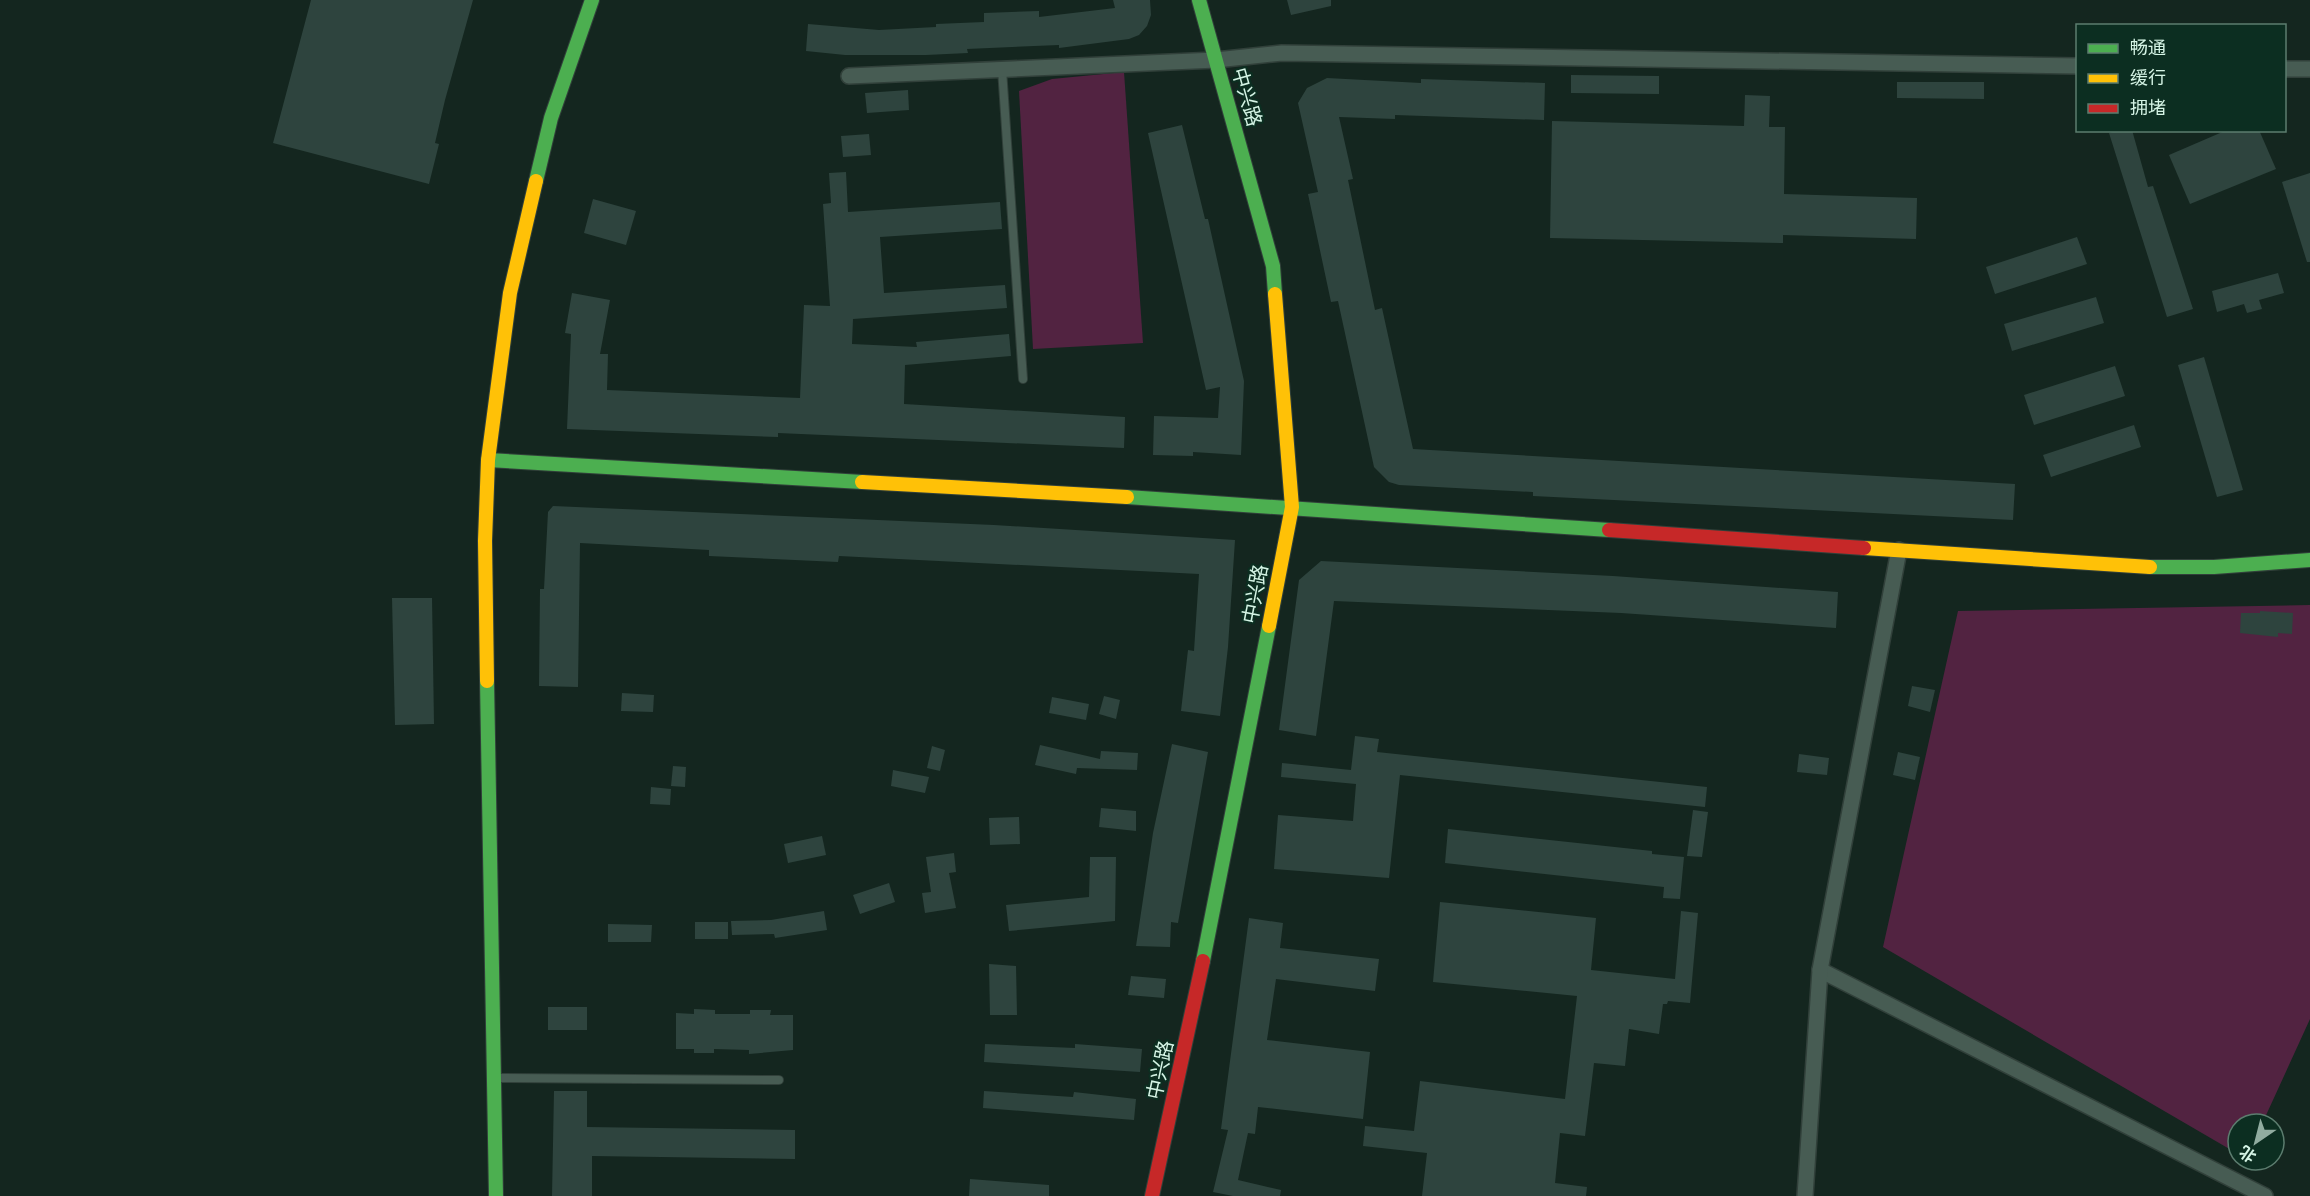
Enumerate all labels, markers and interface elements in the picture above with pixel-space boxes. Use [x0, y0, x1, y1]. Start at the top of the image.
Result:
legend [2076, 24, 2286, 132]
text: 畅通 [2130, 38, 2166, 59]
street label: 中兴路 [1226, 65, 1266, 129]
text: 缓行 [2130, 68, 2166, 89]
text: 拥堵 [2130, 98, 2166, 119]
street label: 中兴路 [1238, 562, 1273, 626]
street label: 中兴路 [1143, 1038, 1179, 1102]
north arrow [2226, 1112, 2286, 1172]
text: 北 [2236, 1141, 2260, 1165]

